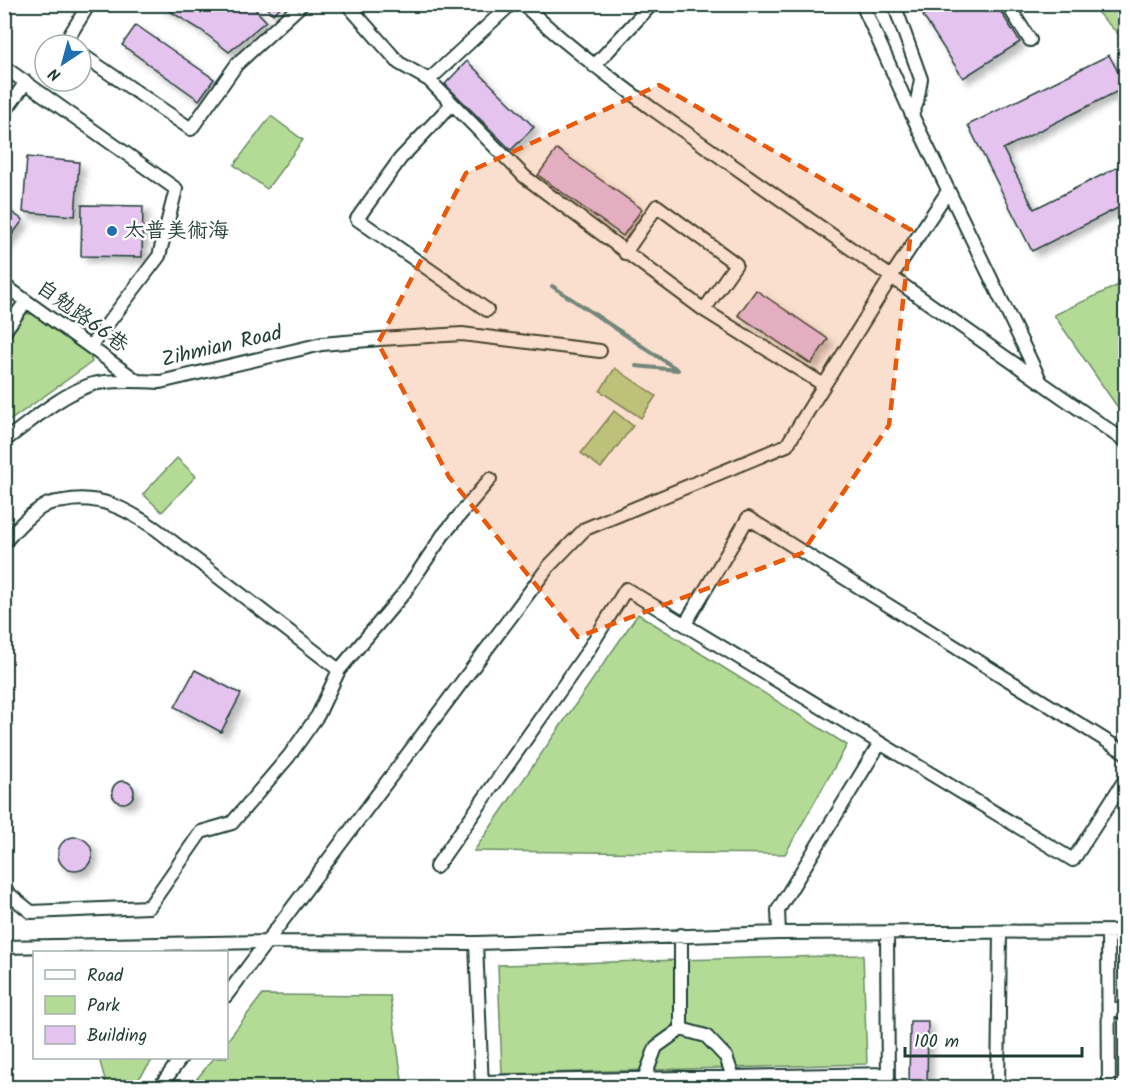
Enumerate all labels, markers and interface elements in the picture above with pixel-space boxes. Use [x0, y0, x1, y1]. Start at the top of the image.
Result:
north arrow [33, 33, 93, 93]
text: N [44, 61, 67, 87]
place label: 太普美術海 [124, 215, 229, 248]
marker: 太普美術海 [105, 224, 119, 238]
street label: 自勉路66巷 [29, 272, 135, 362]
street label: Zihmian Road [159, 317, 286, 377]
legend [33, 951, 228, 1059]
text: Road [87, 962, 124, 991]
text: Park [87, 992, 120, 1021]
scale bar [905, 1020, 1082, 1058]
text: Building [87, 1022, 147, 1051]
text: 100 m [914, 1028, 959, 1057]

